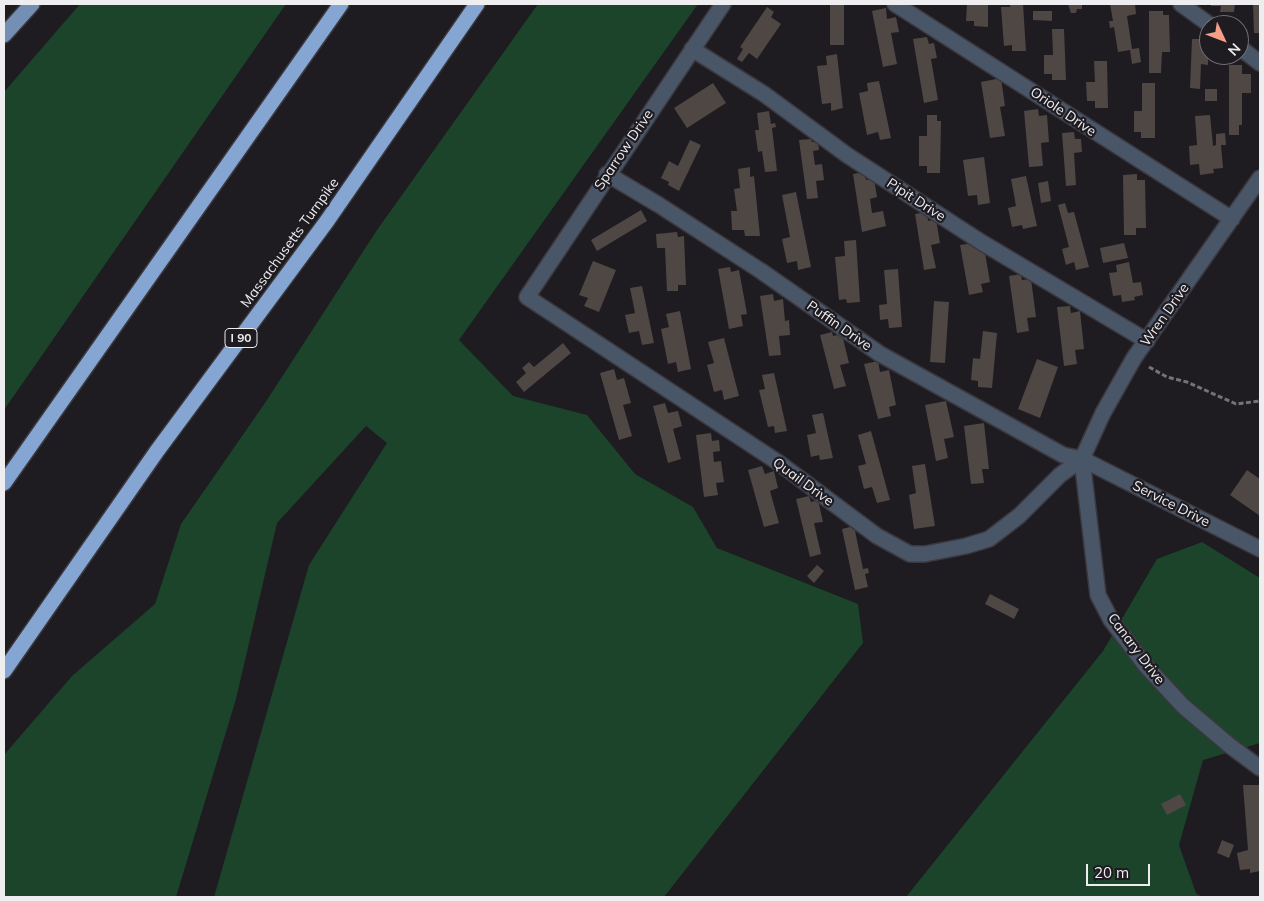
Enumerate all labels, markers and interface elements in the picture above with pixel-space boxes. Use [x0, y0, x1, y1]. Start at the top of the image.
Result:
north arrow [1199, 15, 1249, 65]
text: N [1224, 40, 1244, 60]
street label: Oriole Drive [1027, 84, 1099, 140]
street label: Sparrow Drive [591, 107, 657, 193]
street label: Massachusetts Turnpike [237, 175, 343, 311]
street label: Pipit Drive [884, 175, 948, 225]
street label: Wren Drive [1137, 280, 1193, 350]
street label: Puffin Drive [803, 298, 875, 354]
road number: I 90 [225, 328, 257, 348]
street label: Quail Drive [769, 454, 837, 510]
street label: Service Drive [1130, 477, 1212, 531]
street label: Canary Drive [1104, 610, 1168, 688]
scale bar [1089, 854, 1153, 886]
text: 20 m [1094, 863, 1129, 882]

